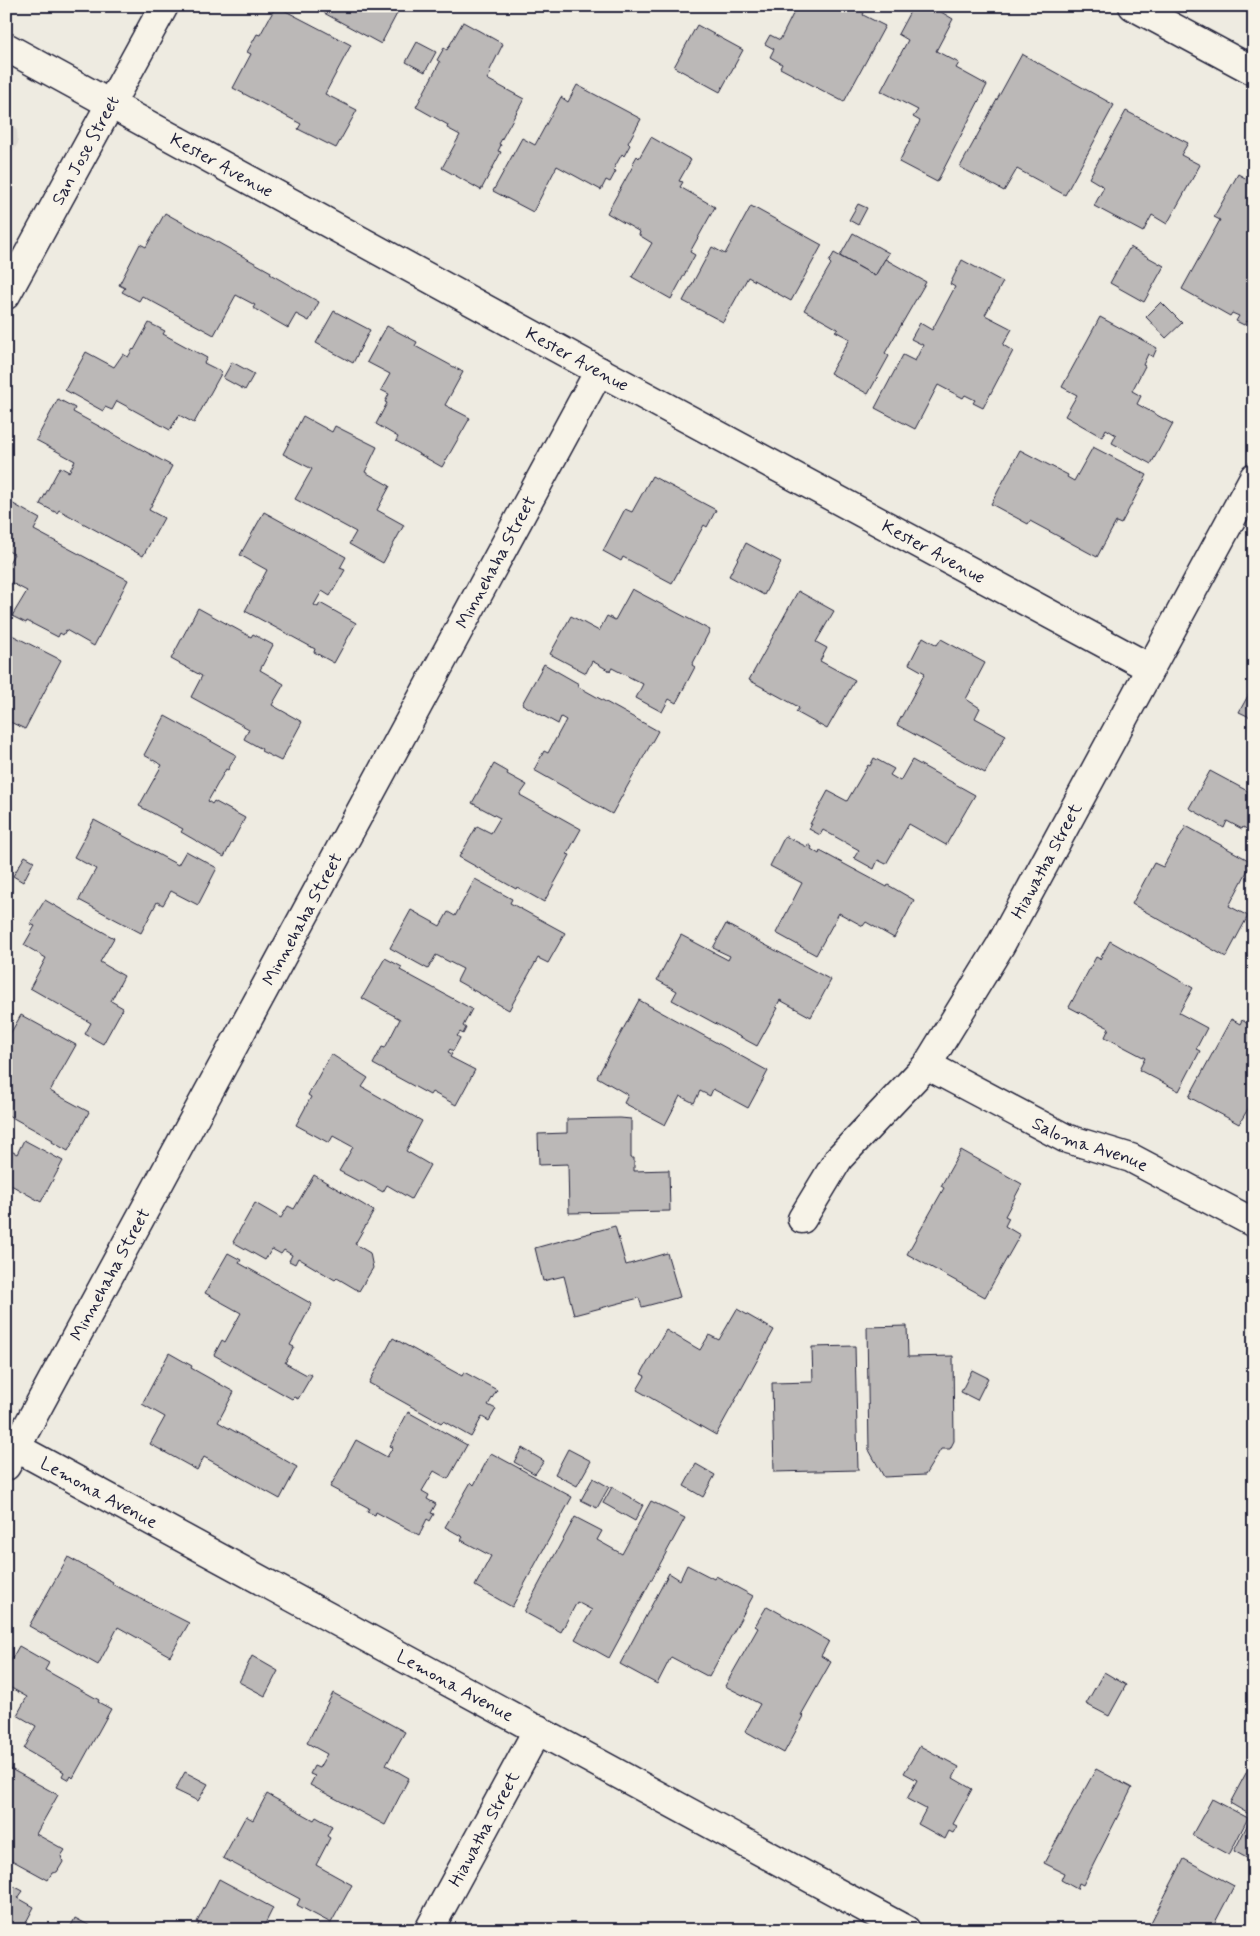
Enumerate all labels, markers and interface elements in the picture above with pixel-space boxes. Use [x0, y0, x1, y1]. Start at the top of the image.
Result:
street label: San Jose Street [46, 92, 126, 210]
street label: Kester Avenue [165, 128, 277, 204]
street label: Kester Avenue [521, 322, 633, 398]
street label: Minnehaha Street [451, 492, 542, 633]
street label: Kester Avenue [877, 515, 989, 590]
street label: Hiawatha Street [1006, 799, 1088, 923]
street label: Minnehaha Street [257, 849, 349, 990]
street label: Saloma Avenue [1028, 1112, 1152, 1178]
street label: Minnehaha Street [65, 1204, 156, 1345]
street label: Lemona Avenue [36, 1452, 162, 1535]
street label: Lemona Avenue [392, 1645, 518, 1728]
street label: Hiawatha Street [444, 1767, 526, 1891]

